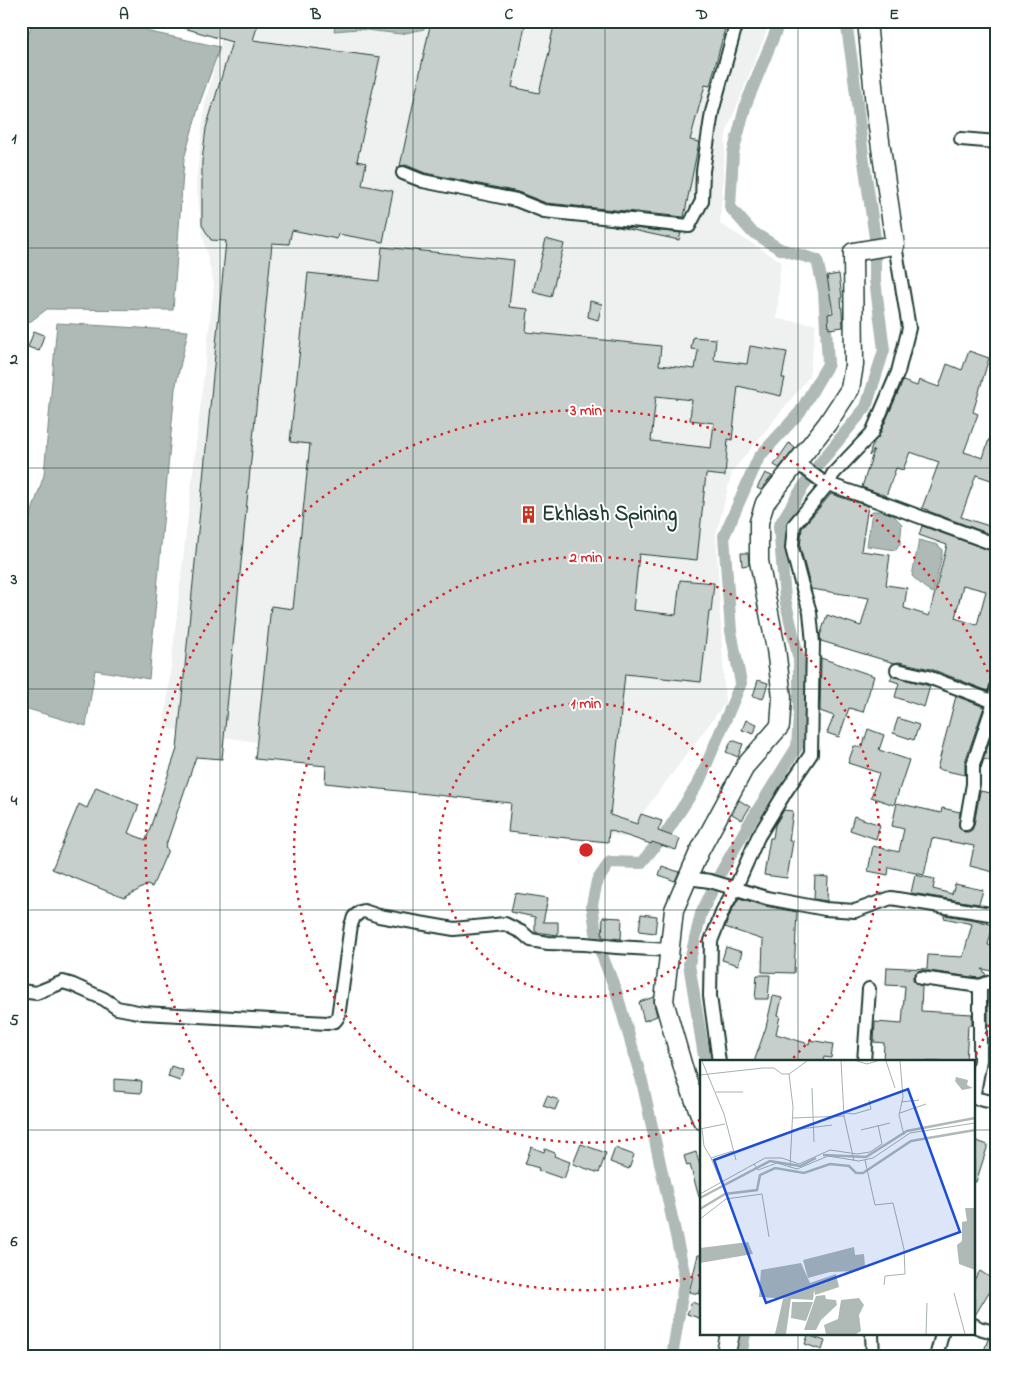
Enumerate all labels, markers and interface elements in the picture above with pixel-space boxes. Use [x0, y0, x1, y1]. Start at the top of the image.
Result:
text: A [119, 3, 129, 27]
text: B [310, 3, 322, 27]
text: C [505, 3, 514, 27]
text: D [695, 3, 708, 27]
text: E [889, 3, 899, 27]
text: 1 [11, 127, 17, 151]
text: 2 [9, 348, 18, 372]
text: 3 min [569, 400, 602, 422]
place label: Ekhlash Spining [542, 500, 677, 532]
building icon: Ekhlash Spining [518, 505, 538, 525]
text: 2 min [569, 547, 603, 569]
text: 3 [10, 568, 18, 592]
text: 1 min [571, 693, 602, 715]
text: 4 [10, 789, 18, 813]
centre of rings [577, 841, 595, 859]
text: 5 [9, 1009, 19, 1033]
inset map [700, 1060, 976, 1336]
text: 6 [9, 1230, 18, 1254]

